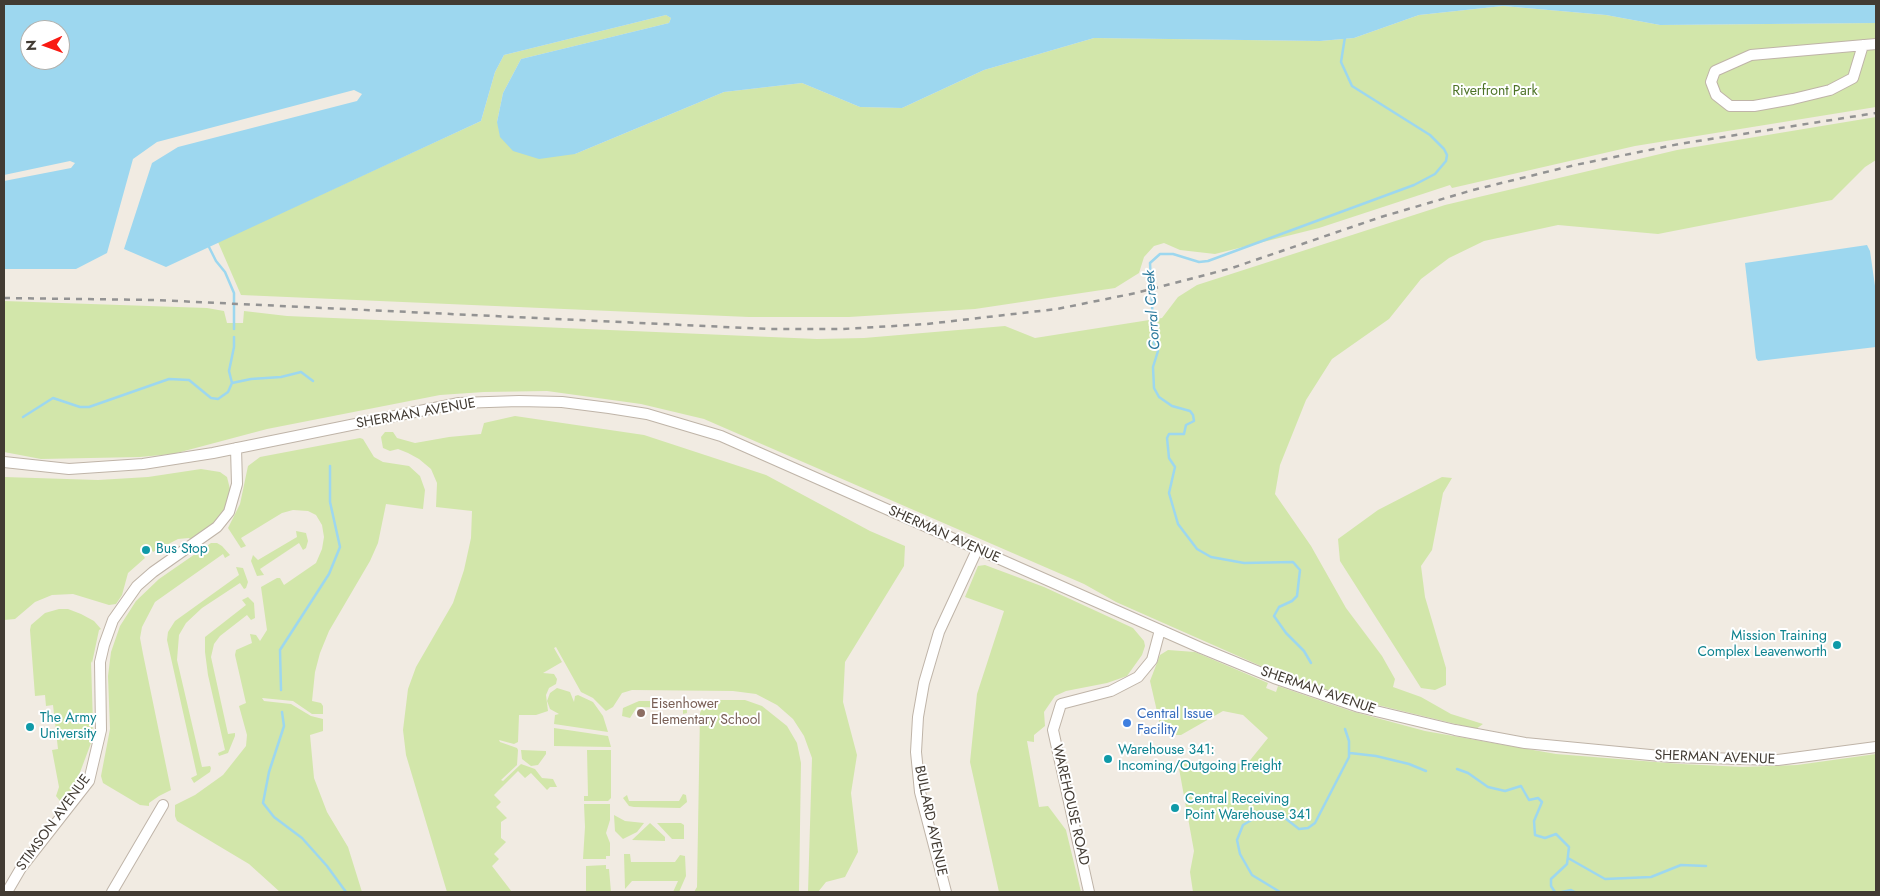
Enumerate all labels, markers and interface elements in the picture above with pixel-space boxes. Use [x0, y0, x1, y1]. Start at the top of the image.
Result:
north arrow [20, 20, 70, 70]
text: N [21, 40, 41, 51]
park label: Riverfront Park [1452, 84, 1538, 100]
water label: Corral Creek [1141, 269, 1165, 351]
street label: SHERMAN AVENUE [355, 395, 477, 433]
street label: SHERMAN AVENUE [885, 503, 1003, 567]
place label: Bus Stop [156, 542, 208, 558]
marker: Bus Stop [140, 544, 152, 556]
place label: Mission Training Complex Leavenworth [1697, 629, 1827, 662]
marker: Mission Training Complex Leavenworth [1831, 639, 1843, 651]
street label: SHERMAN AVENUE [1258, 663, 1378, 719]
place label: Eisenhower Elementary School [651, 697, 761, 730]
marker: Eisenhower Elementary School [635, 707, 647, 719]
place label: Central Issue Facility [1137, 707, 1213, 740]
place label: The Army University [40, 711, 97, 744]
marker: Central Issue Facility [1121, 717, 1133, 729]
marker: The Army University [24, 721, 36, 733]
street label: WAREHOUSE ROAD [1048, 743, 1092, 867]
place label: Warehouse 341: Incoming/Outgoing Freight [1118, 743, 1281, 776]
street label: SHERMAN AVENUE [1654, 747, 1776, 769]
marker: Warehouse 341: Incoming/Outgoing Freight [1102, 753, 1114, 765]
street label: BULLARD AVENUE [910, 764, 950, 878]
street label: STIMSON AVENUE [13, 772, 95, 874]
place label: Central Receiving Point Warehouse 341 [1185, 792, 1311, 824]
marker: Central Receiving Point Warehouse 341 [1169, 802, 1181, 814]

